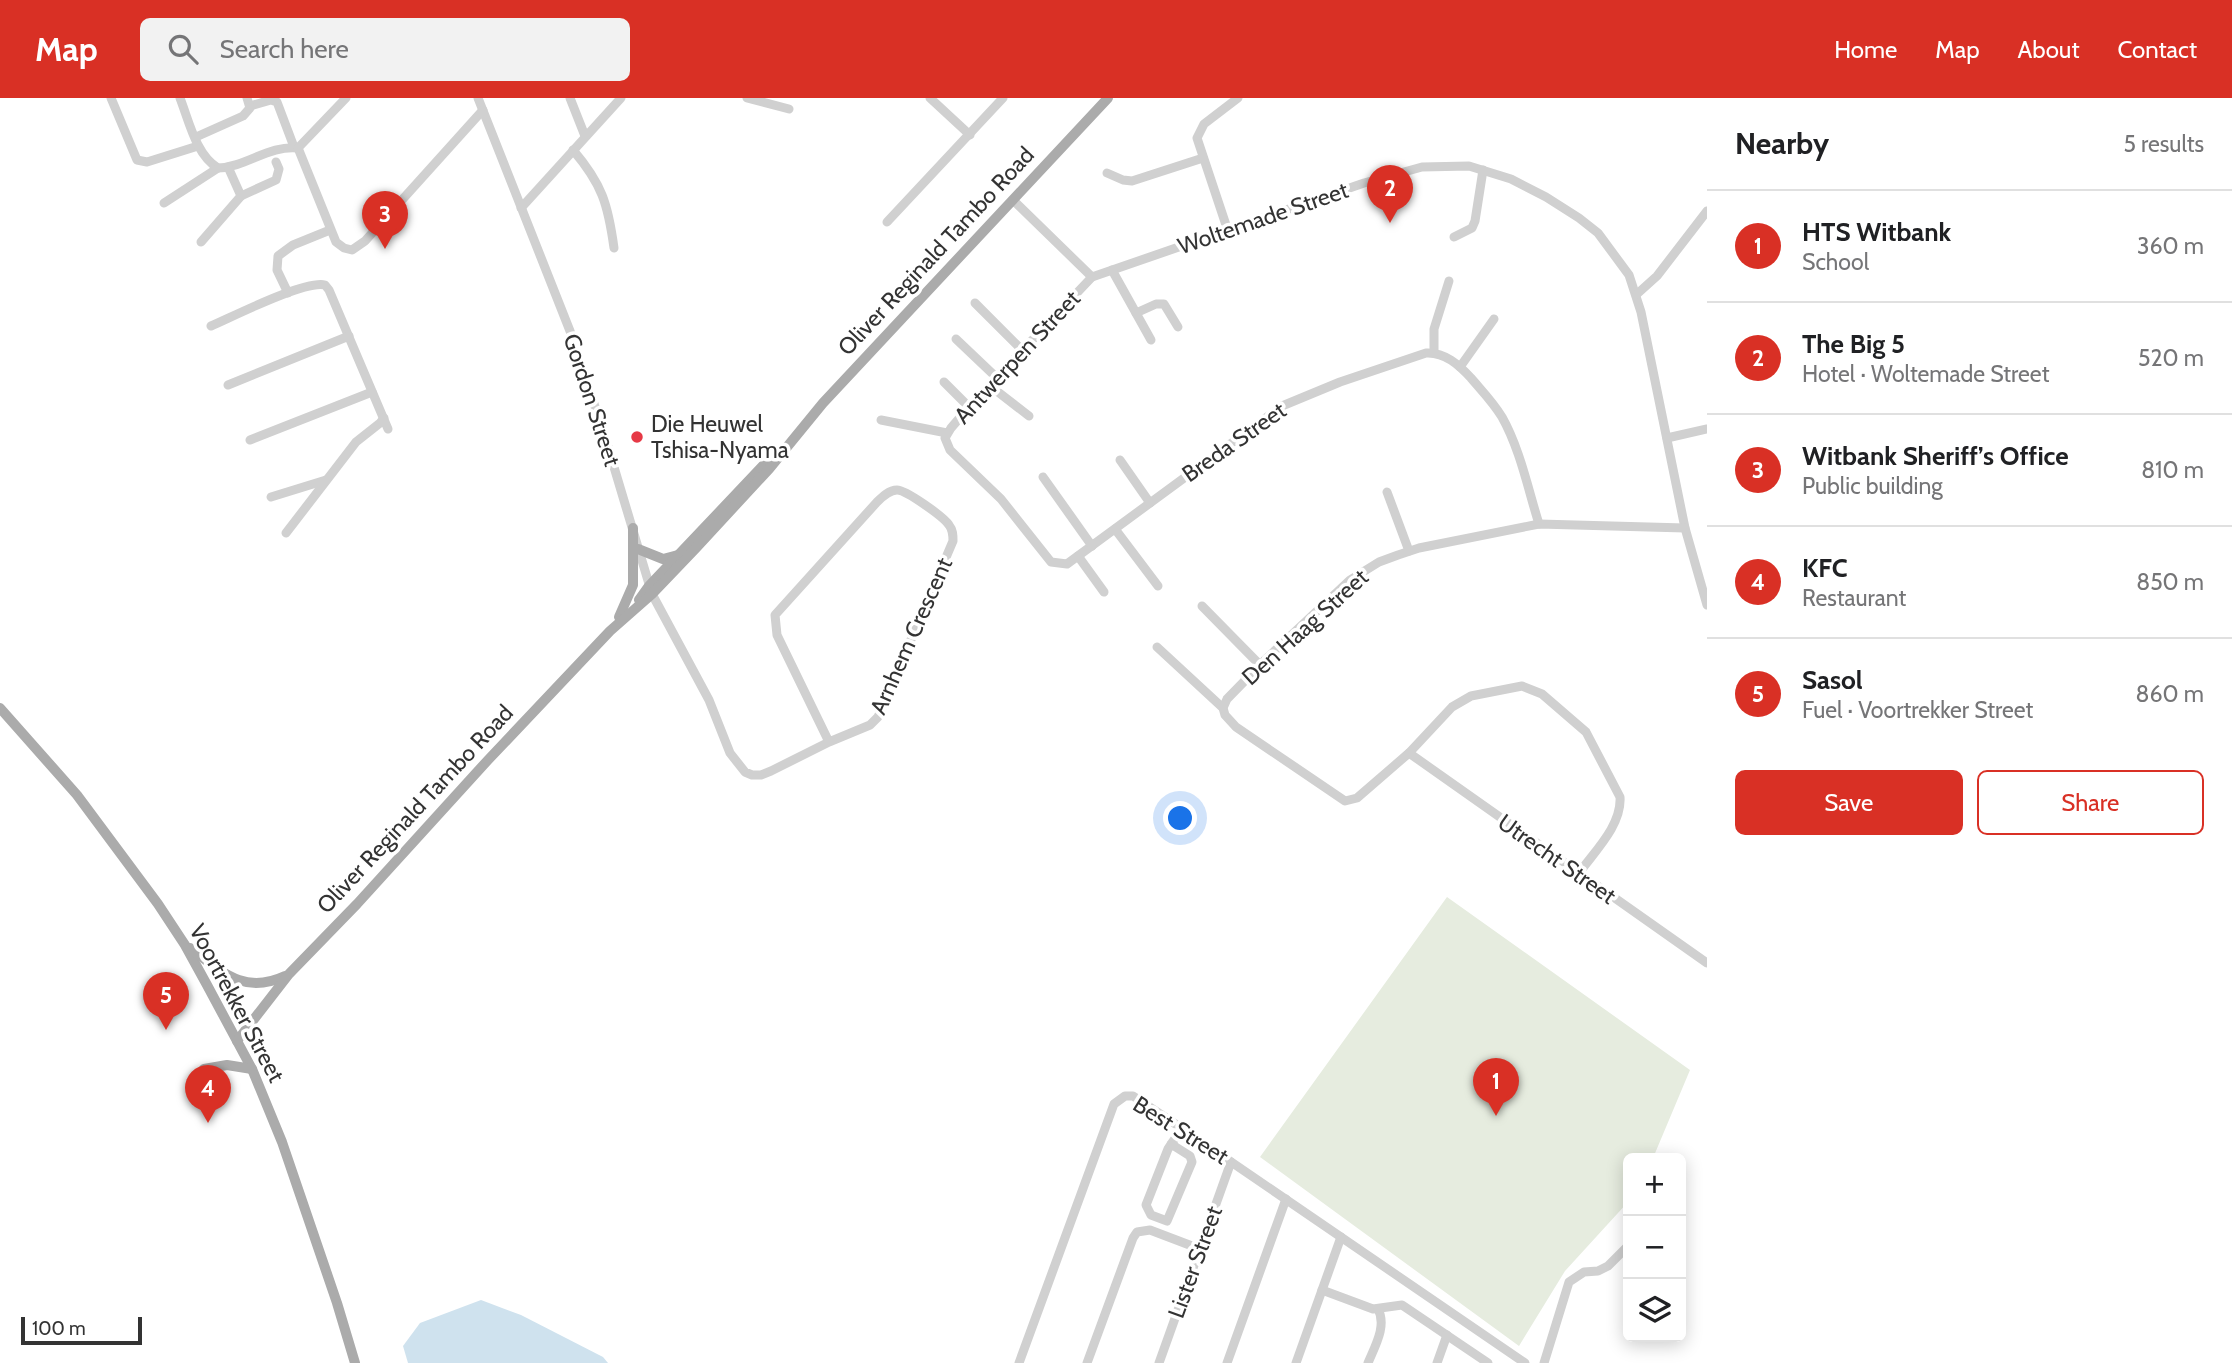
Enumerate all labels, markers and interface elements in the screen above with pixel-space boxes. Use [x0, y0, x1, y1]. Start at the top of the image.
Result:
search box [140, 18, 630, 81]
text: Map [35, 29, 98, 69]
icon: search [164, 30, 202, 68]
text: Search here [220, 33, 349, 65]
text: Home [1834, 35, 1897, 64]
text: Map [1935, 35, 1980, 64]
text: About [2018, 35, 2080, 64]
text: Contact [2118, 35, 2197, 64]
text: Nearby [1735, 125, 1829, 162]
text: 5 results [2123, 130, 2204, 158]
street label: Oliver Reginald Tambo Road [832, 141, 1040, 361]
pin: 2 [1367, 165, 1413, 223]
street label: Woltemade Street [1174, 176, 1352, 260]
pin: 3 [362, 191, 408, 249]
text: HTS Witbank [1802, 216, 1951, 248]
text: 1 [1754, 232, 1762, 260]
text: 360 m [2137, 232, 2204, 260]
text: School [1802, 248, 1869, 276]
street label: Antwerpen Street [948, 284, 1086, 429]
text: The Big 5 [1802, 328, 1905, 360]
street label: Gordon Street [557, 330, 627, 470]
text: 2 [1752, 344, 1764, 372]
text: 520 m [2138, 344, 2204, 372]
text: Hotel · Woltemade Street [1802, 360, 2049, 388]
street label: Breda Street [1177, 396, 1292, 488]
place label: Die Heuwel Tshisa-Nyama [651, 410, 789, 464]
marker: Die Heuwel Tshisa-Nyama [629, 429, 645, 445]
text: Witbank Sheriff’s Office [1802, 440, 2069, 472]
text: 3 [1752, 456, 1764, 484]
text: 810 m [2141, 456, 2204, 484]
text: Public building [1802, 472, 1943, 500]
text: KFC [1802, 552, 1848, 584]
street label: Arnhem Crescent [864, 553, 958, 719]
street label: Den Haag Street [1236, 563, 1374, 691]
text: 4 [1751, 568, 1765, 596]
text: 850 m [2136, 568, 2204, 596]
text: Restaurant [1802, 584, 1906, 612]
text: Sasol [1802, 664, 1863, 696]
text: 5 [1752, 680, 1764, 708]
text: 860 m [2136, 680, 2204, 708]
text: Fuel · Voortrekker Street [1802, 696, 2033, 724]
street label: Oliver Reginald Tambo Road [311, 699, 519, 919]
button: Save [1735, 770, 1963, 835]
button: Share [1977, 770, 2204, 835]
your location [1163, 801, 1197, 835]
street label: Utrecht Street [1493, 808, 1622, 910]
street label: Voortrekker Street [184, 919, 291, 1087]
pin: 5 [143, 972, 189, 1030]
pin: 1 [1473, 1058, 1519, 1116]
pin: 4 [185, 1065, 231, 1123]
street label: Best Street [1128, 1090, 1234, 1170]
map controls [1623, 1153, 1686, 1342]
button: + [1623, 1153, 1686, 1216]
street label: Lister Street [1162, 1202, 1228, 1322]
button: − [1623, 1216, 1686, 1279]
button: layers [1623, 1279, 1686, 1342]
scale bar [21, 1314, 142, 1346]
text: 100 m [32, 1317, 86, 1340]

